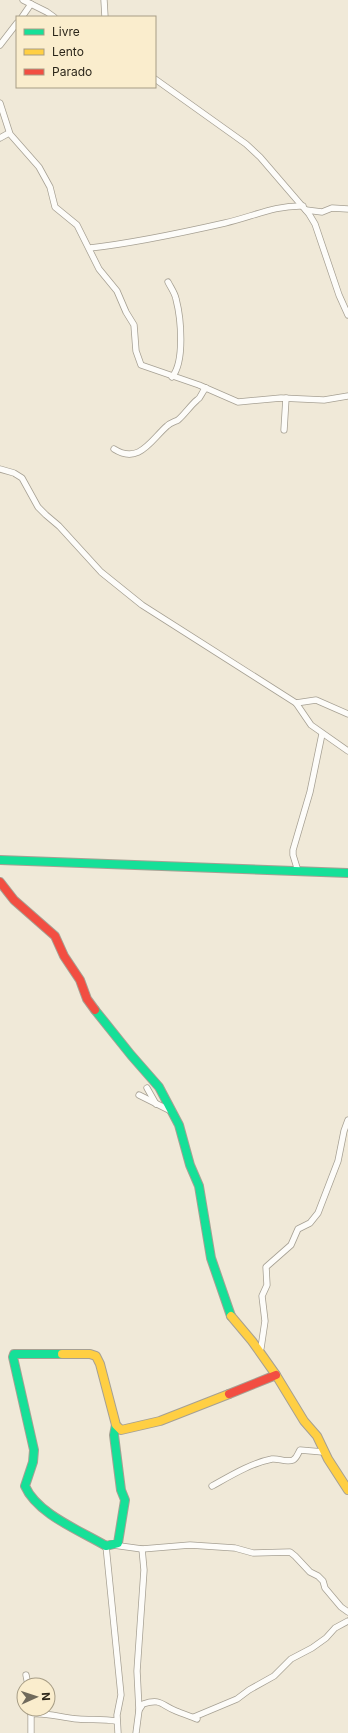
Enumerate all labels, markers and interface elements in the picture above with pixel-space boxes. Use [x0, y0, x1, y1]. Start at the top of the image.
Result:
legend [16, 16, 156, 88]
text: Livre [52, 24, 80, 39]
text: Lento [52, 44, 84, 59]
text: Parado [52, 64, 92, 79]
north arrow [16, 1677, 56, 1717]
text: N [39, 1692, 53, 1701]

